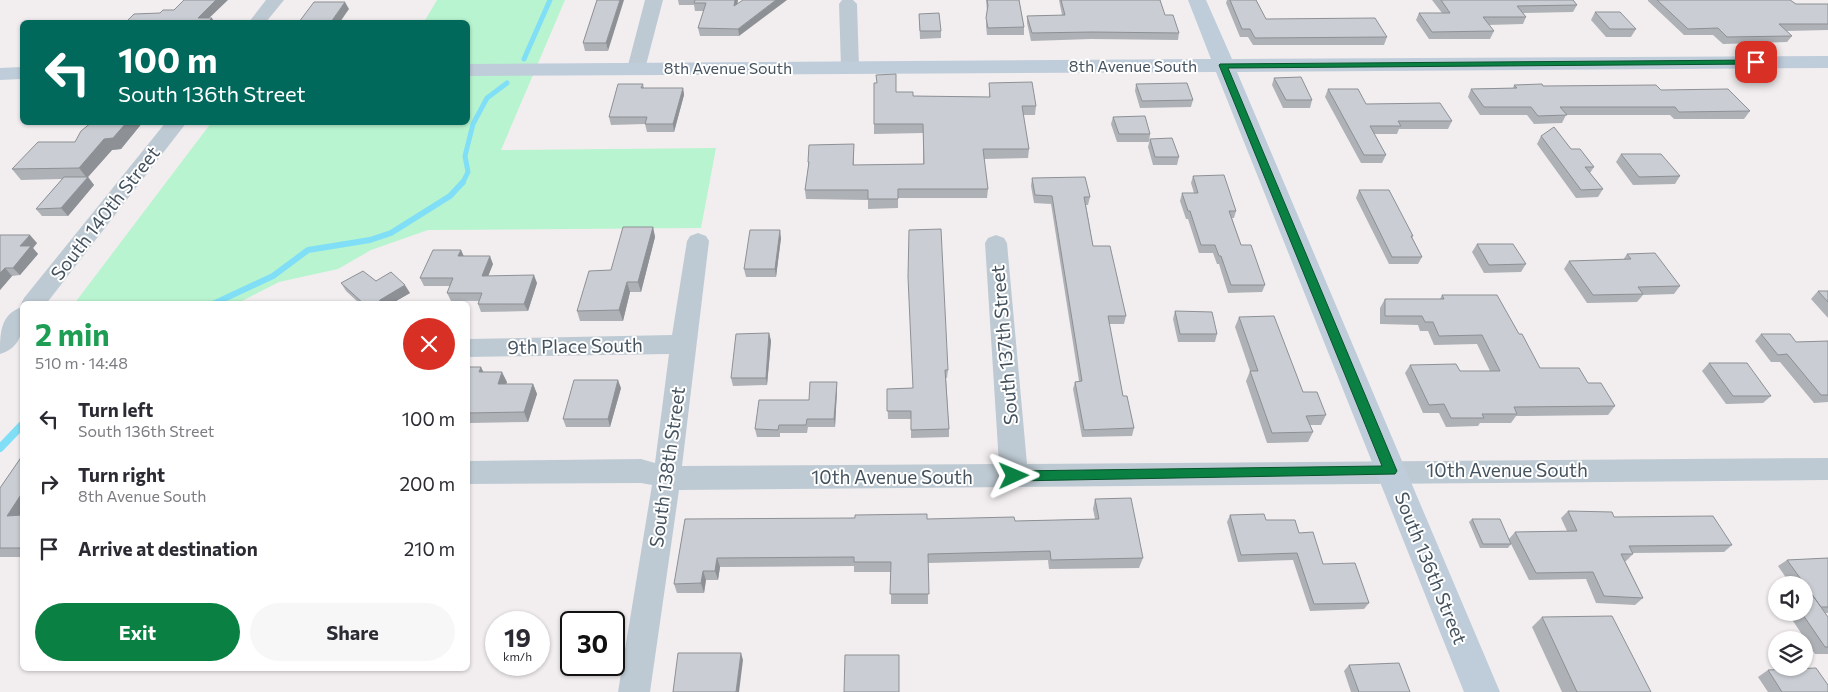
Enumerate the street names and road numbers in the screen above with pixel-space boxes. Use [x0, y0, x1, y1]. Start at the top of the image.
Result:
street label: 8th Avenue South [1069, 56, 1197, 75]
street label: 8th Avenue South [664, 58, 792, 77]
street label: South 140th Street [45, 141, 164, 284]
street label: South 137th Street [985, 264, 1022, 426]
street label: 9th Place South [507, 333, 643, 358]
street label: South 138th Street [644, 385, 689, 549]
street label: 10th Avenue South [1426, 458, 1588, 481]
street label: 10th Avenue South [811, 465, 973, 488]
street label: South 136th Street [1390, 488, 1473, 647]

